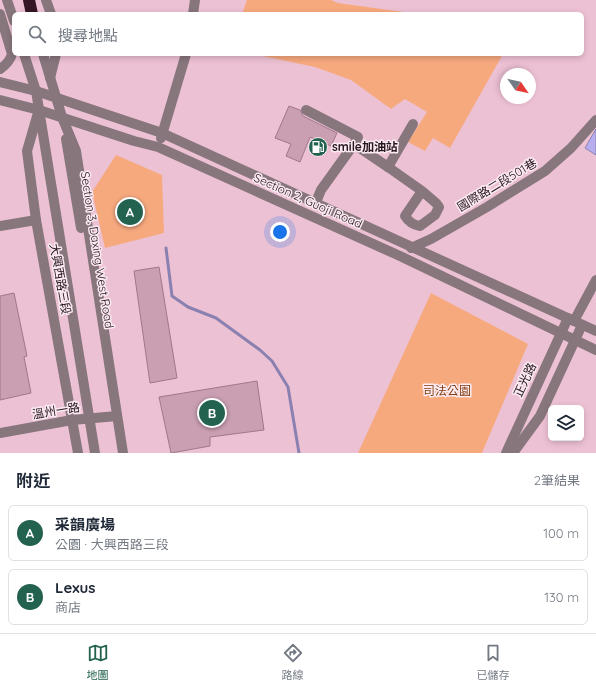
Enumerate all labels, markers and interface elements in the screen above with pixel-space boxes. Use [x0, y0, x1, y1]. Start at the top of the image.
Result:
search box [12, 12, 584, 56]
icon: search [26, 23, 48, 45]
text: 搜尋地點 [58, 26, 118, 45]
north arrow [500, 68, 536, 104]
fuel station icon: smile加油站 [307, 136, 329, 158]
place label: smile加油站 [332, 139, 398, 154]
street label: 國際路二段501巷 [454, 155, 539, 214]
street label: Section 3, Daxing West Road [78, 170, 117, 329]
street label: Section 2, Guoji Road [252, 170, 365, 231]
pin: A [117, 197, 143, 227]
your location [270, 222, 290, 242]
street label: 大興西路三段 [47, 242, 74, 316]
street label: 正光路 [510, 360, 539, 399]
park label: 司法公園 [423, 383, 471, 398]
pin: B [199, 398, 225, 428]
street label: 溫州一路 [31, 399, 81, 422]
map controls [548, 405, 584, 441]
button: layers [548, 405, 584, 441]
text: 附近 [16, 470, 50, 491]
text: 2筆結果 [534, 472, 580, 488]
text: 采韻廣場 [55, 515, 115, 534]
text: A [26, 525, 34, 541]
text: 100 m [543, 525, 579, 541]
text: 公園 · 大興西路三段 [55, 536, 169, 552]
text: Lexus [55, 578, 96, 597]
text: B [26, 589, 34, 605]
text: 130 m [544, 589, 579, 605]
text: 商店 [55, 599, 81, 615]
tab: 地圖 [87, 642, 109, 682]
tab: 路線 [282, 642, 304, 682]
tab: 已儲存 [477, 642, 510, 682]

